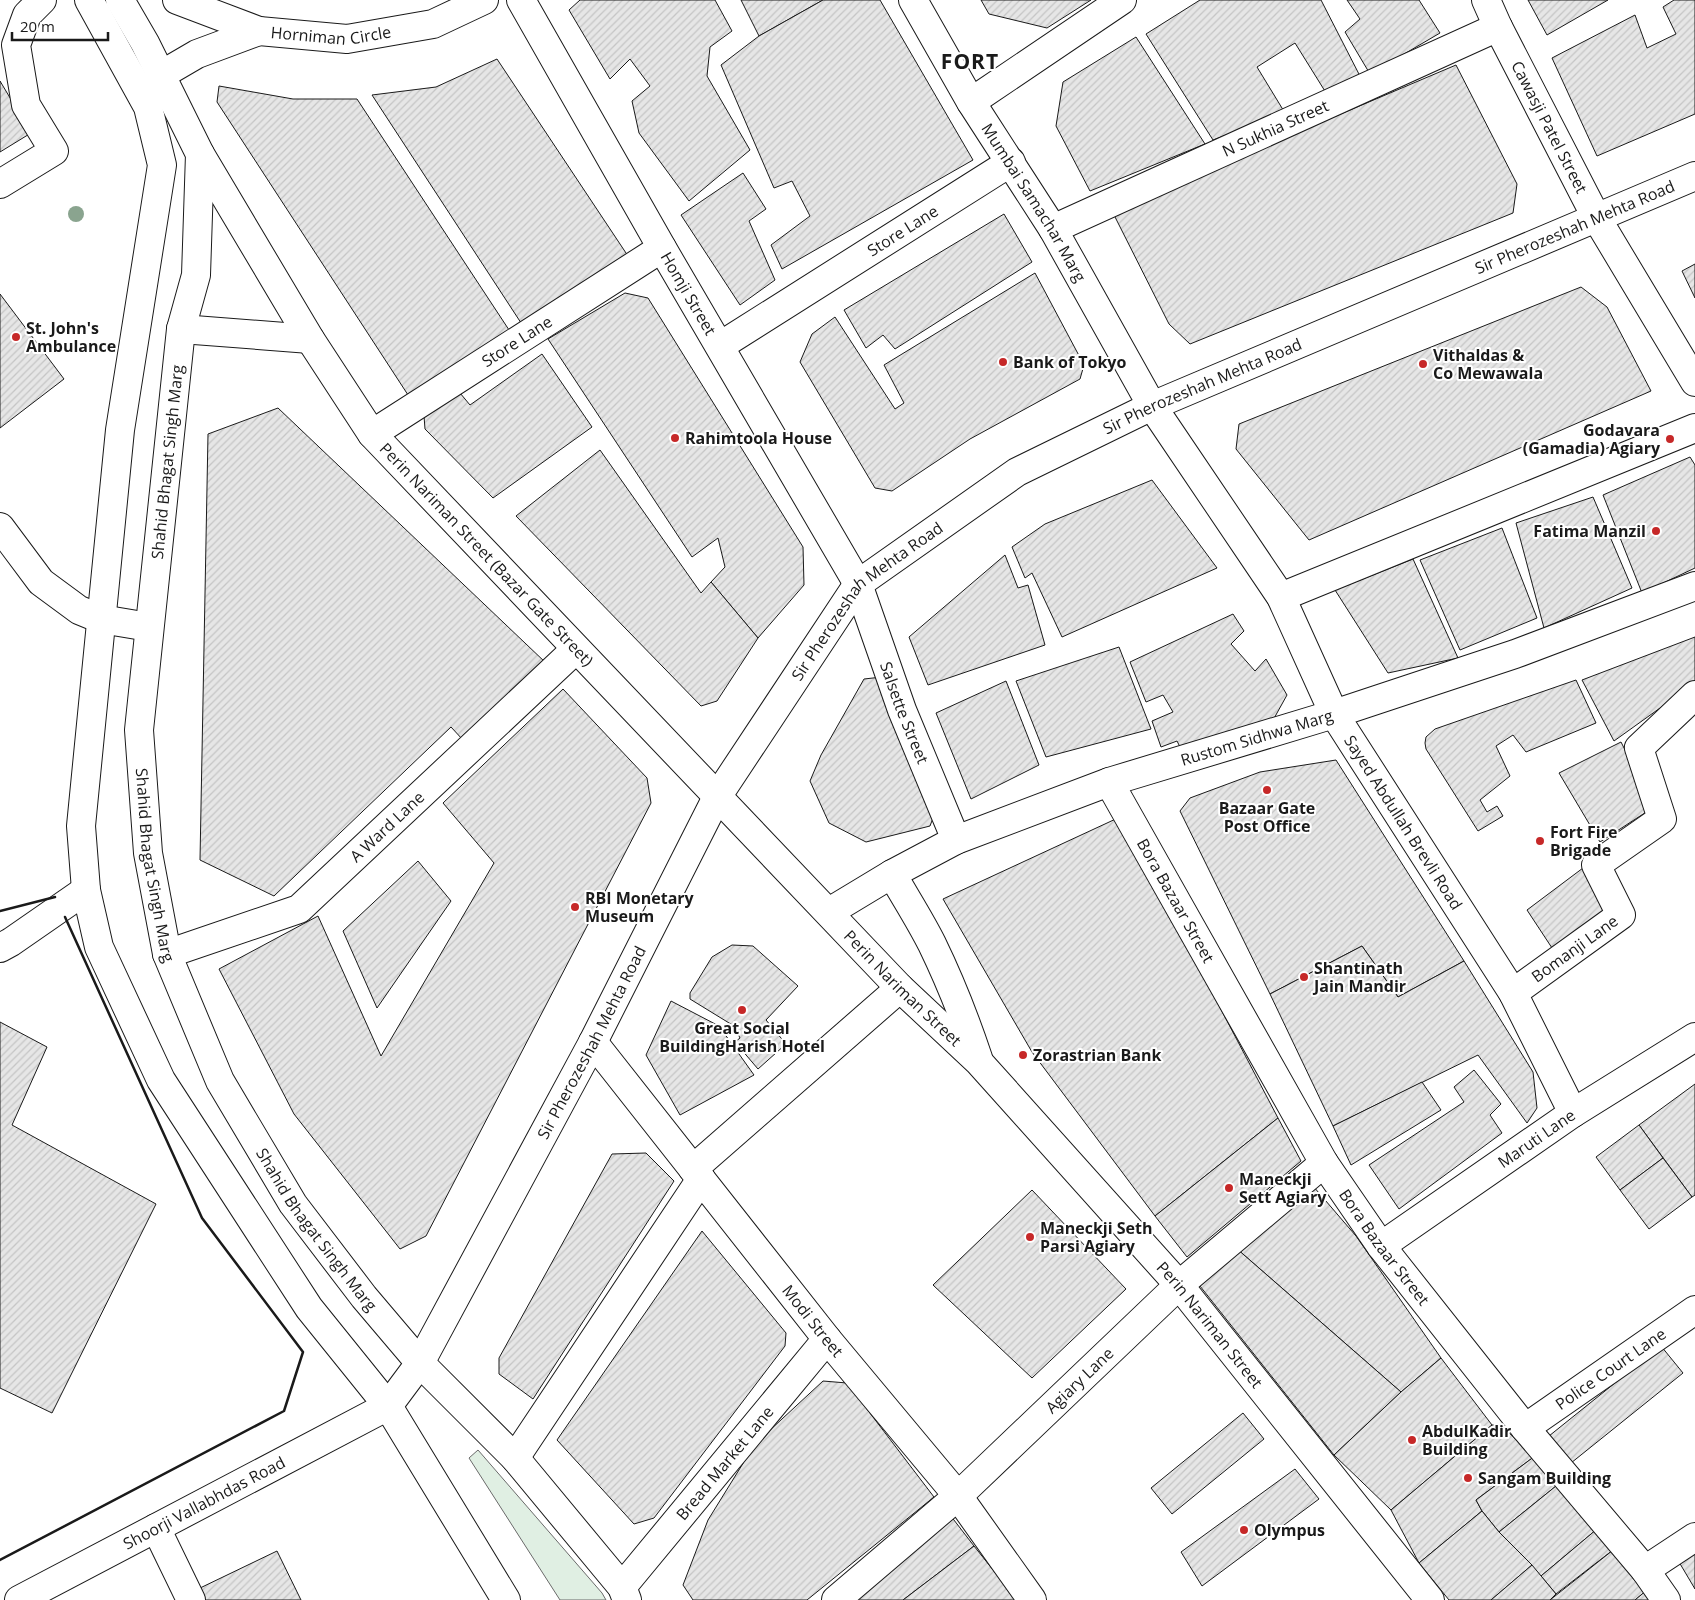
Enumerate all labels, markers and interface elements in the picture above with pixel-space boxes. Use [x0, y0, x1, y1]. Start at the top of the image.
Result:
scale bar [12, 10, 109, 42]
text: 20 m [20, 16, 55, 36]
street label: Horniman Circle [270, 21, 393, 50]
district label: FORT [941, 47, 999, 75]
street label: Cawasji Patel Street [1506, 57, 1593, 197]
street label: N Sukhia Street [1218, 94, 1332, 162]
street label: Mumbai Samachar Marg [977, 119, 1092, 286]
street label: Sir Pherozeshah Mehta Road [1471, 175, 1678, 279]
street label: Store Lane [863, 200, 942, 261]
street label: Homji Street [656, 248, 722, 340]
street label: Store Lane [477, 310, 556, 372]
place label: St. John's Ambulance [26, 317, 116, 357]
marker: St. John's Ambulance [10, 331, 22, 343]
street label: Sir Pherozeshah Mehta Road [1099, 333, 1305, 439]
place label: Vithaldas & Co Mewawala [1433, 344, 1543, 384]
place label: Bank of Tokyo [1013, 351, 1126, 373]
marker: Bank of Tokyo [997, 356, 1009, 368]
marker: Vithaldas & Co Mewawala [1417, 358, 1429, 370]
street label: Shahid Bhagat Singh Marg [146, 363, 188, 560]
place label: Godavara (Gamadia) Agiary [1523, 419, 1661, 459]
place label: Rahimtoola House [685, 427, 832, 449]
marker: Rahimtoola House [669, 432, 681, 444]
marker: Godavara (Gamadia) Agiary [1664, 433, 1676, 445]
street label: Perin Nariman Street (Bazar Gate Street) [375, 438, 599, 671]
street label: Sir Pherozeshah Mehta Road [786, 517, 947, 685]
place label: Fatima Manzil [1533, 520, 1646, 542]
marker: Fatima Manzil [1650, 525, 1662, 537]
street label: Salsette Street [875, 659, 934, 767]
street label: Rustom Sidhwa Marg [1178, 704, 1336, 771]
street label: Sayed Abdullah Brevli Road [1339, 731, 1468, 914]
street label: Shahid Bhagat Singh Marg [131, 767, 180, 966]
marker: Bazaar Gate Post Office [1261, 784, 1273, 796]
street label: A Ward Lane [345, 786, 429, 867]
place label: Bazaar Gate Post Office [1219, 797, 1315, 837]
place label: Fort Fire Brigade [1550, 821, 1617, 861]
street label: Bora Bazaar Street [1132, 834, 1220, 967]
marker: Fort Fire Brigade [1534, 835, 1546, 847]
place label: RBI Monetary Museum [585, 887, 695, 927]
marker: RBI Monetary Museum [569, 901, 581, 913]
street label: Bomanji Lane [1527, 910, 1622, 987]
street label: Perin Nariman Street [839, 925, 967, 1051]
street label: Sir Pherozeshah Mehta Road [532, 942, 651, 1143]
place label: Shantinath Jain Mandir [1312, 957, 1406, 997]
marker: Shantinath Jain Mandir [1298, 971, 1310, 983]
marker: Great Social BuildingHarish Hotel [736, 1004, 748, 1016]
place label: Great Social BuildingHarish Hotel [659, 1017, 825, 1057]
place label: Zorastrian Bank [1033, 1044, 1161, 1066]
marker: Zorastrian Bank [1017, 1049, 1029, 1061]
street label: Maruti Lane [1493, 1104, 1579, 1173]
street label: Shahid Bhagat Singh Marg [251, 1144, 382, 1316]
place label: Maneckji Sett Agiary [1239, 1168, 1327, 1208]
marker: Maneckji Sett Agiary [1223, 1182, 1235, 1194]
street label: Bora Bazaar Street [1334, 1185, 1435, 1310]
place label: Maneckji Seth Parsi Agiary [1040, 1217, 1153, 1257]
marker: Maneckji Seth Parsi Agiary [1024, 1231, 1036, 1243]
street label: Perin Nariman Street [1152, 1257, 1268, 1393]
street label: Modi Street [777, 1280, 849, 1362]
street label: Police Court Lane [1551, 1323, 1670, 1415]
street label: Agiary Lane [1040, 1342, 1118, 1418]
street label: Bread Market Lane [671, 1401, 778, 1525]
place label: AbdulKadir Building [1422, 1420, 1511, 1460]
marker: AbdulKadir Building [1406, 1434, 1418, 1446]
street label: Shoorji Vallabhdas Road [119, 1451, 289, 1554]
place label: Sangam Building [1478, 1467, 1611, 1489]
marker: Sangam Building [1462, 1472, 1474, 1484]
place label: Olympus [1254, 1519, 1325, 1541]
marker: Olympus [1238, 1524, 1250, 1536]

